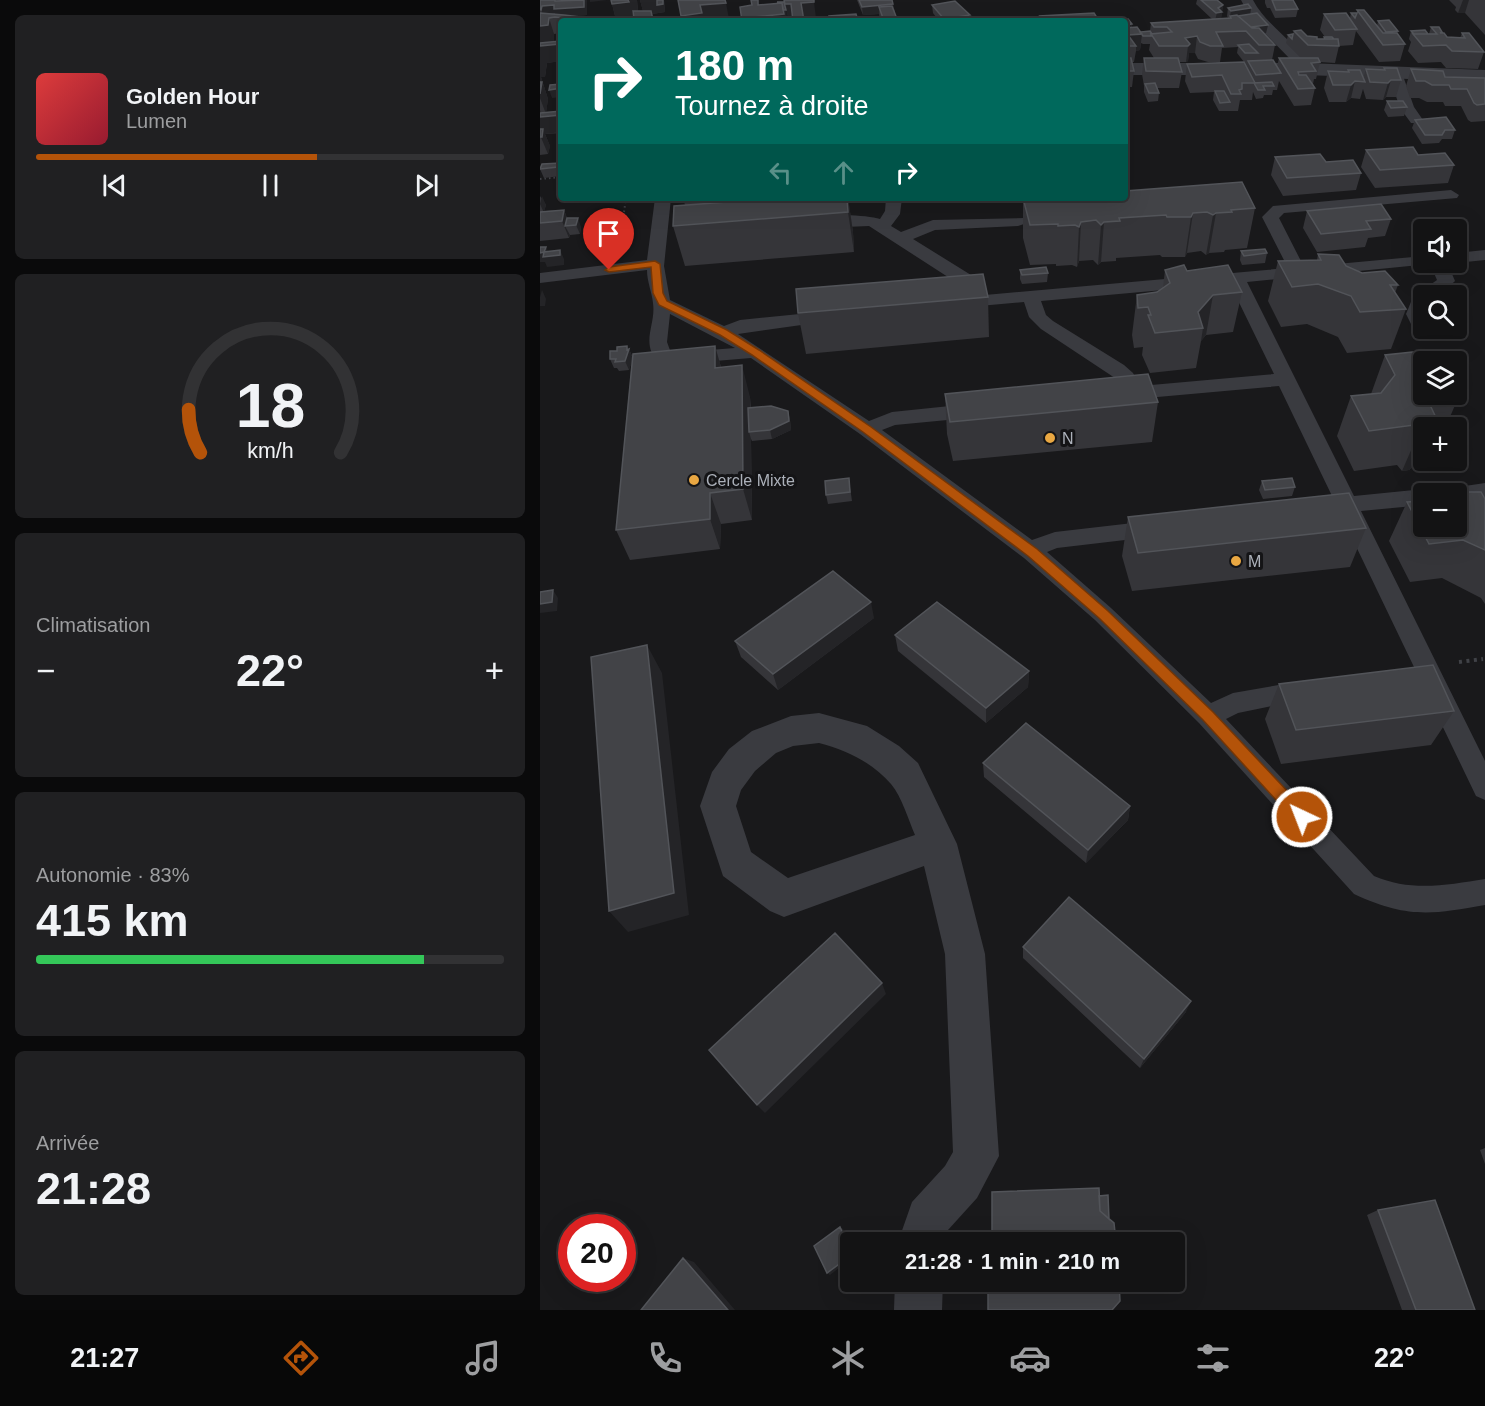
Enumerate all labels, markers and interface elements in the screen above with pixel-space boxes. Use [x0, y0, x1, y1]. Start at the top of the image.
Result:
icon: right [576, 42, 654, 120]
text: 180 m [675, 42, 794, 89]
text: Golden Hour [126, 84, 259, 109]
text: Tournez à droite [675, 91, 869, 121]
text: Lumen [126, 110, 187, 132]
icon: left [764, 156, 797, 189]
icon: ahead [827, 156, 860, 189]
icon: right [890, 156, 923, 189]
icon: previous [98, 169, 131, 202]
icon: pause [254, 169, 287, 202]
icon: next [410, 169, 443, 202]
pin [583, 208, 634, 270]
icon: arrive [592, 217, 625, 250]
map controls [1413, 219, 1467, 537]
button: sound [1413, 219, 1467, 273]
button: search [1413, 285, 1467, 339]
button: layers [1413, 351, 1467, 405]
text: 18 [235, 371, 305, 440]
button: + [1413, 417, 1467, 471]
place label: N [1062, 430, 1074, 447]
marker: N [1043, 431, 1057, 445]
text: km/h [247, 439, 293, 463]
place label: Cercle Mixte [706, 472, 795, 489]
marker: Cercle Mixte [687, 473, 701, 487]
button: − [1413, 483, 1467, 537]
place label: M [1248, 553, 1261, 570]
marker: M [1229, 554, 1243, 568]
text: Climatisation [36, 614, 150, 636]
text: 22° [236, 645, 304, 696]
text: − [36, 652, 55, 689]
text: + [485, 652, 504, 689]
position arrow [1270, 785, 1334, 849]
text: Autonomie · 83% [36, 864, 189, 886]
text: 415 km [36, 895, 189, 946]
text: Arrivée [36, 1132, 99, 1154]
text: 21:28 [36, 1163, 151, 1214]
speed limit sign: 20 [558, 1214, 636, 1292]
text: 21:28 · 1 min · 210 m [905, 1249, 1120, 1274]
icon: directions [280, 1337, 322, 1379]
icon: music [462, 1337, 504, 1379]
icon: phone [644, 1337, 686, 1379]
icon: climate [827, 1337, 869, 1379]
icon: car [1009, 1337, 1051, 1379]
icon: filters [1192, 1337, 1234, 1379]
text: 21:27 [70, 1343, 139, 1373]
text: 22° [1374, 1343, 1415, 1373]

